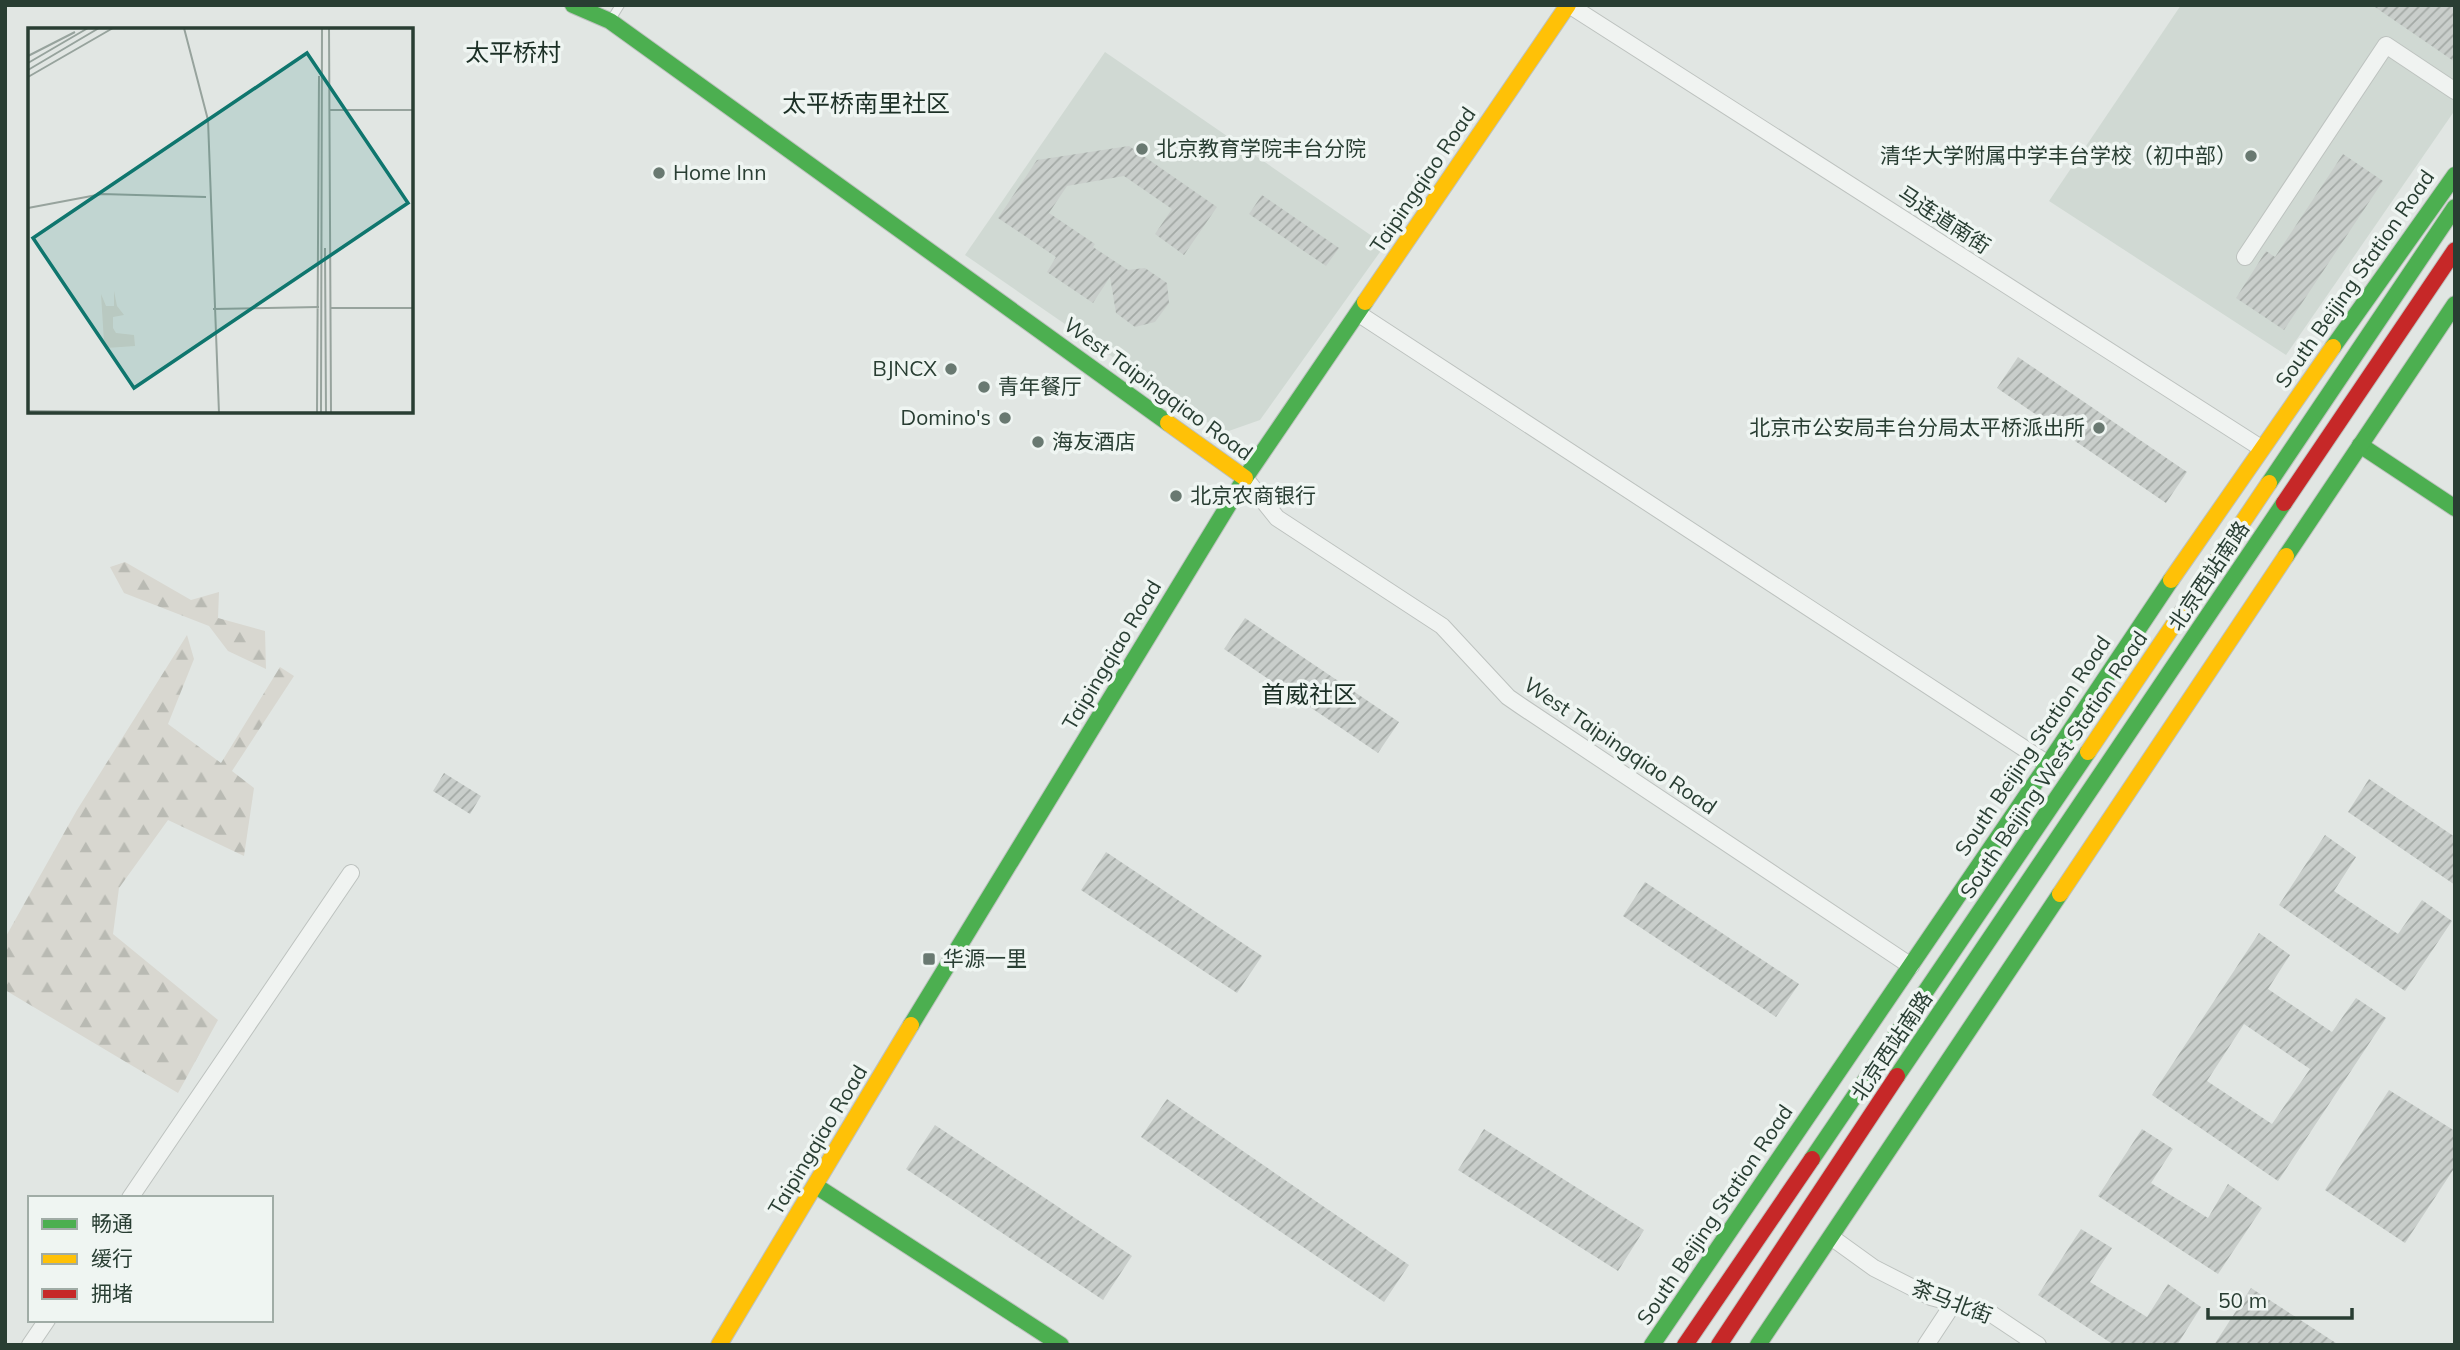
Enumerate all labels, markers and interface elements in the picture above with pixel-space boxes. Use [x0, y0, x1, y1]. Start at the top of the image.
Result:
inset map [28, 28, 413, 413]
district label: 太平桥村 [465, 37, 561, 67]
district label: 太平桥南里社区 [782, 88, 950, 118]
street label: Taipingqiao Road [1364, 102, 1481, 257]
place label: 北京教育学院丰台分院 [1156, 135, 1366, 161]
marker: 北京教育学院丰台分院 [1134, 141, 1150, 157]
place label: 清华大学附属中学丰台学校（初中部） [1880, 142, 2237, 168]
marker: 清华大学附属中学丰台学校（初中部） [2243, 148, 2259, 164]
place label: Home Inn [673, 159, 766, 185]
street label: South Beijing Station Road [2269, 164, 2439, 392]
marker: Home Inn [651, 165, 667, 181]
street label: 马连道南街 [1893, 180, 1996, 259]
street label: West Taipingqiao Road [1059, 311, 1258, 465]
place label: BJNCX [873, 355, 937, 381]
marker: BJNCX [943, 361, 959, 377]
place label: 青年餐厅 [998, 373, 1082, 399]
marker: 青年餐厅 [976, 379, 992, 395]
place label: Domino's [901, 404, 991, 430]
marker: Domino's [997, 410, 1013, 426]
place label: 北京市公安局丰台分局太平桥派出所 [1749, 414, 2085, 440]
marker: 北京市公安局丰台分局太平桥派出所 [2091, 420, 2107, 436]
place label: 海友酒店 [1052, 428, 1136, 454]
marker: 海友酒店 [1030, 434, 1046, 450]
place label: 北京农商银行 [1190, 482, 1316, 508]
marker: 北京农商银行 [1168, 488, 1184, 504]
street label: 北京西站南路 [2162, 516, 2254, 635]
street label: Taipingqiao Road [1056, 575, 1166, 734]
street label: South Beijing West Station Road [1954, 626, 2153, 903]
street label: South Beijing Station Road [1949, 630, 2116, 861]
street label: West Taipingqiao Road [1519, 671, 1722, 819]
district label: 首威社区 [1261, 679, 1357, 709]
place label: 华源一里 [943, 945, 1027, 971]
marker: 华源一里 [921, 951, 937, 967]
street label: 北京西站南路 [1845, 986, 1937, 1105]
street label: Taipingqiao Road [762, 1060, 872, 1219]
street label: South Beijing Station Road [1631, 1099, 1798, 1330]
legend [28, 1196, 273, 1322]
text: 畅通 [91, 1210, 133, 1236]
text: 缓行 [91, 1245, 133, 1271]
street label: 茶马北街 [1908, 1274, 1996, 1328]
scale bar [2208, 1276, 2352, 1320]
text: 拥堵 [91, 1280, 133, 1306]
text: 50 m [2218, 1287, 2267, 1313]

